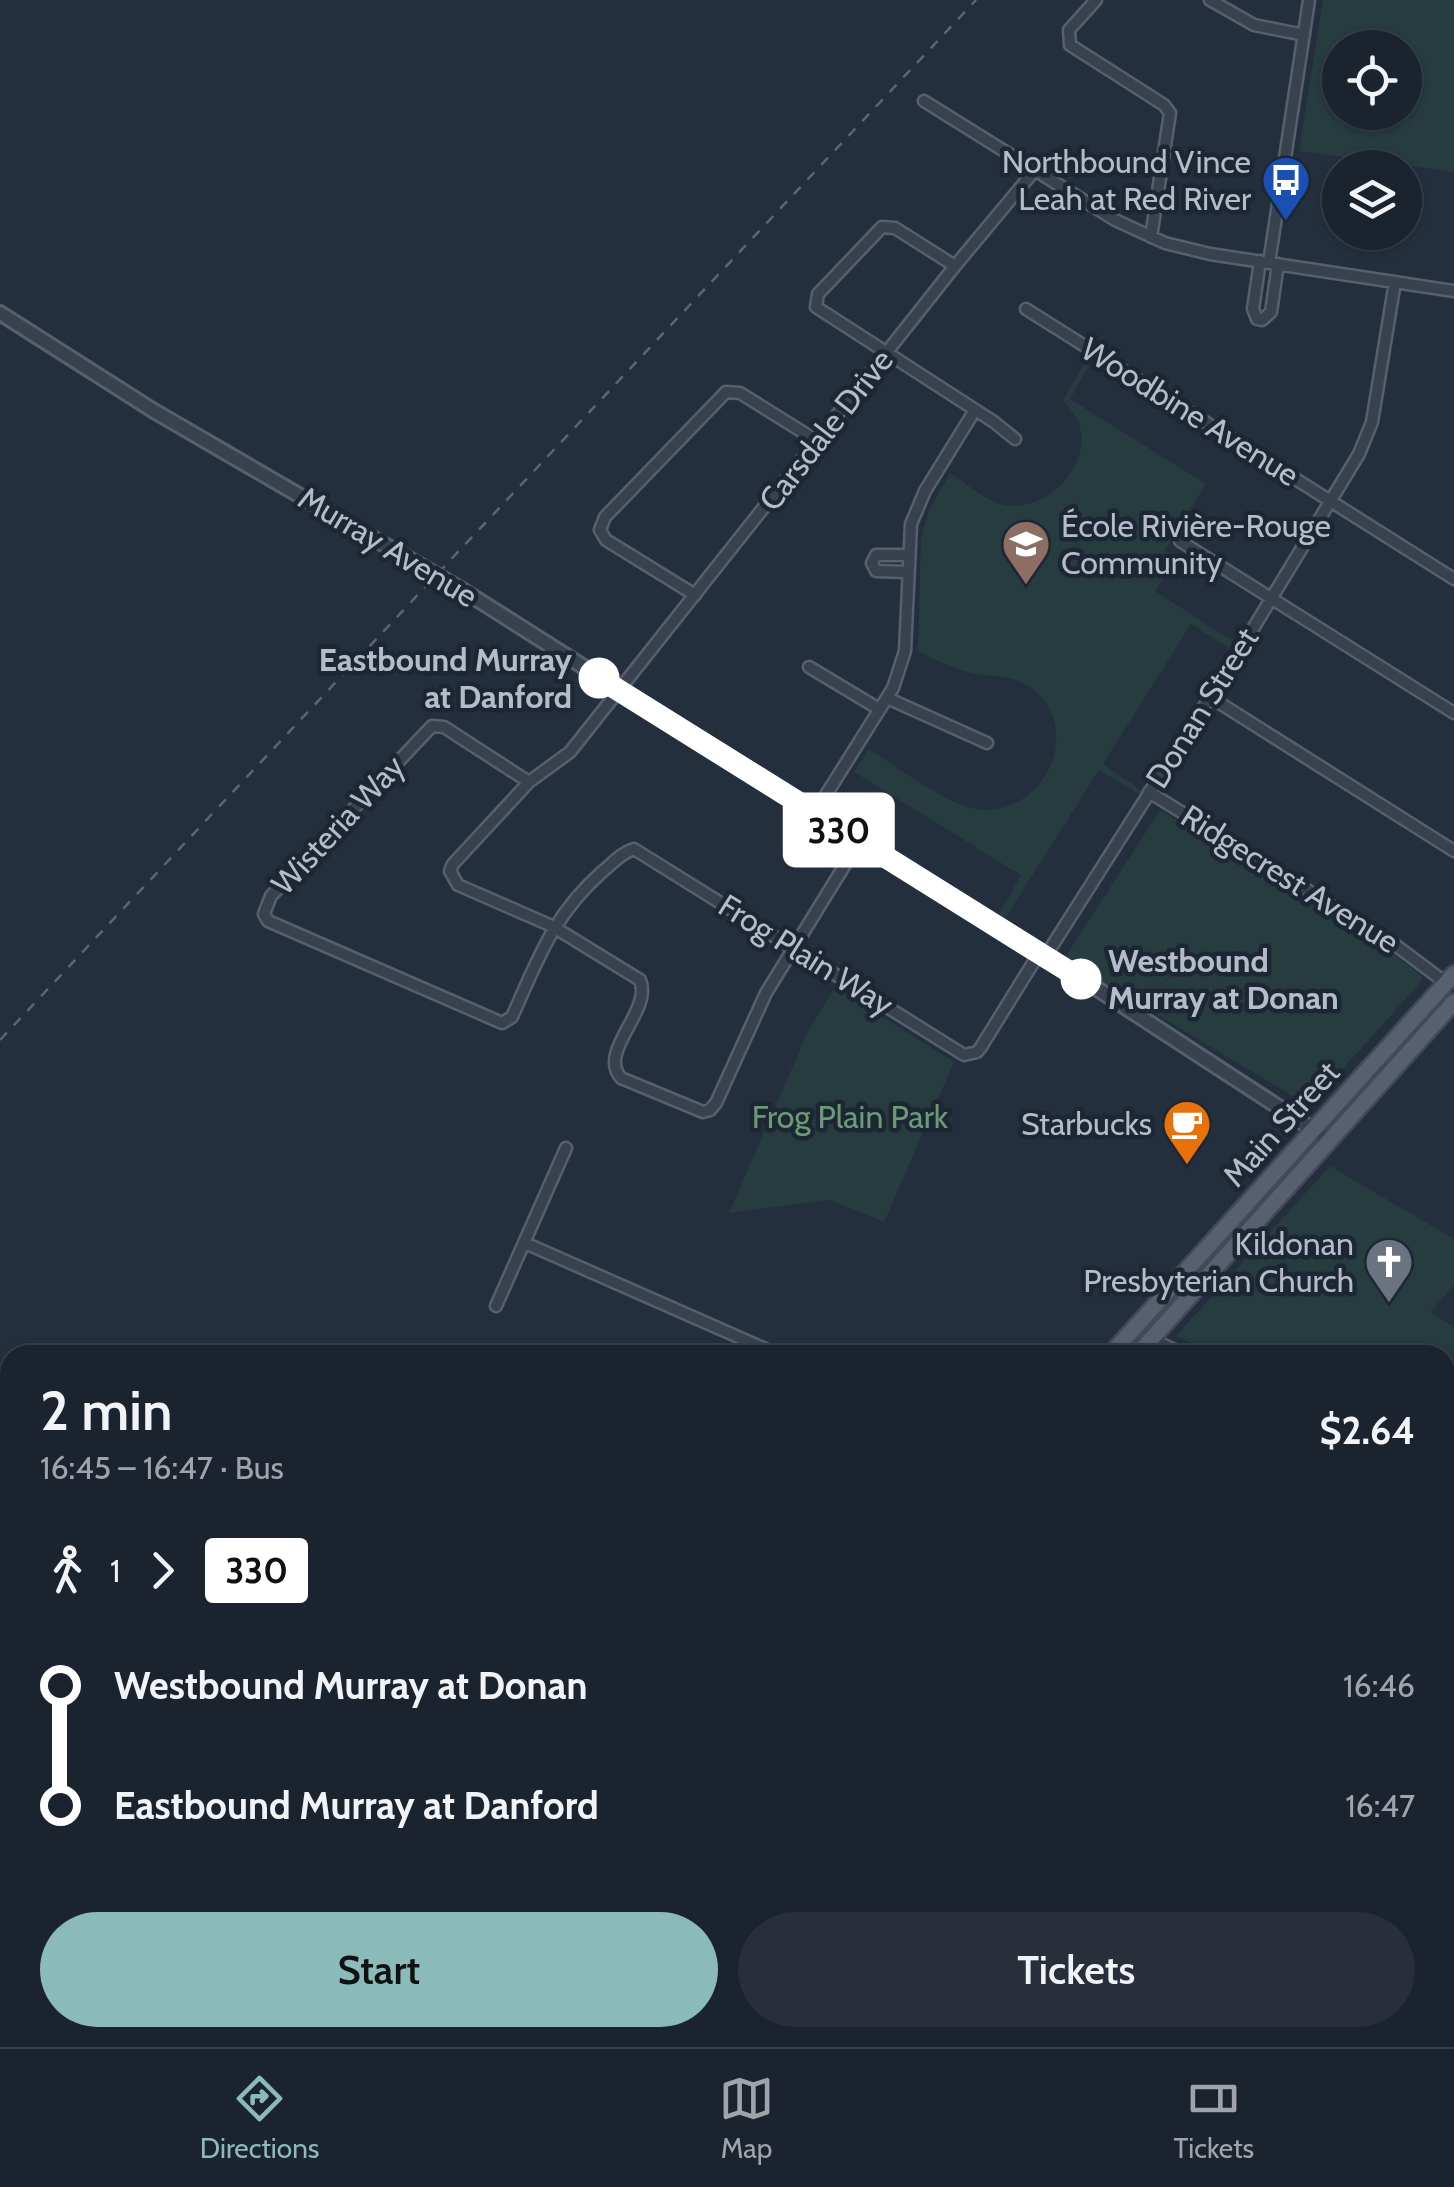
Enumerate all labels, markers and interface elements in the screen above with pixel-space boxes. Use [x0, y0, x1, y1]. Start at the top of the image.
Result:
map controls [1322, 30, 1422, 250]
button: locate [1322, 30, 1422, 130]
place label: Northbound Vince Leah at Red River [1002, 142, 1252, 218]
button: layers [1322, 150, 1422, 250]
bus stop icon: Northbound Vince Leah at Red River [1260, 154, 1312, 222]
street label: Woodbine Avenue [1074, 329, 1306, 494]
street label: Carsdale Drive [750, 341, 901, 518]
street label: Murray Avenue [292, 478, 485, 615]
place label: École Rivière-Rouge Community [1061, 506, 1331, 582]
school or university icon: École Rivière-Rouge Community [1000, 518, 1052, 586]
street label: Donan Street [1137, 620, 1266, 795]
place label: Eastbound Murray at Danford [319, 640, 573, 716]
marker: Eastbound Murray at Danford [580, 659, 618, 697]
street label: Wisteria Way [263, 747, 412, 903]
street label: Ridgecrest Avenue [1174, 796, 1406, 961]
line badge: 330 [782, 798, 896, 862]
text: 330 [808, 809, 870, 852]
street label: Frog Plain Way [712, 885, 901, 1024]
place label: Westbound Murray at Donan [1108, 941, 1339, 1017]
marker: Westbound Murray at Donan [1062, 960, 1100, 998]
street label: Main Street [1214, 1053, 1347, 1194]
park label: Frog Plain Park [752, 1097, 949, 1136]
cafe icon: Starbucks [1161, 1098, 1213, 1166]
place label: Starbucks [1021, 1104, 1152, 1143]
place label: Kildonan Presbyterian Church [1083, 1224, 1354, 1300]
church icon: Kildonan Presbyterian Church [1363, 1236, 1415, 1304]
text: 2 min [40, 1377, 172, 1444]
text: $2.64 [1319, 1407, 1415, 1454]
text: 16:45 – 16:47 · Bus [40, 1448, 284, 1487]
icon: walk [40, 1543, 95, 1598]
icon: forward [135, 1543, 190, 1598]
text: 330 [225, 1549, 288, 1592]
text: 1 [110, 1551, 120, 1590]
text: Westbound Murray at Donan [114, 1662, 587, 1709]
text: 16:46 [1343, 1666, 1415, 1705]
text: Eastbound Murray at Danford [114, 1782, 599, 1829]
text: 16:47 [1345, 1786, 1415, 1825]
button: Start [40, 1912, 718, 2027]
button: Tickets [738, 1912, 1415, 2027]
tab: Directions [200, 2071, 319, 2165]
tab: Map [719, 2071, 774, 2165]
tab: Tickets [1174, 2071, 1254, 2165]

